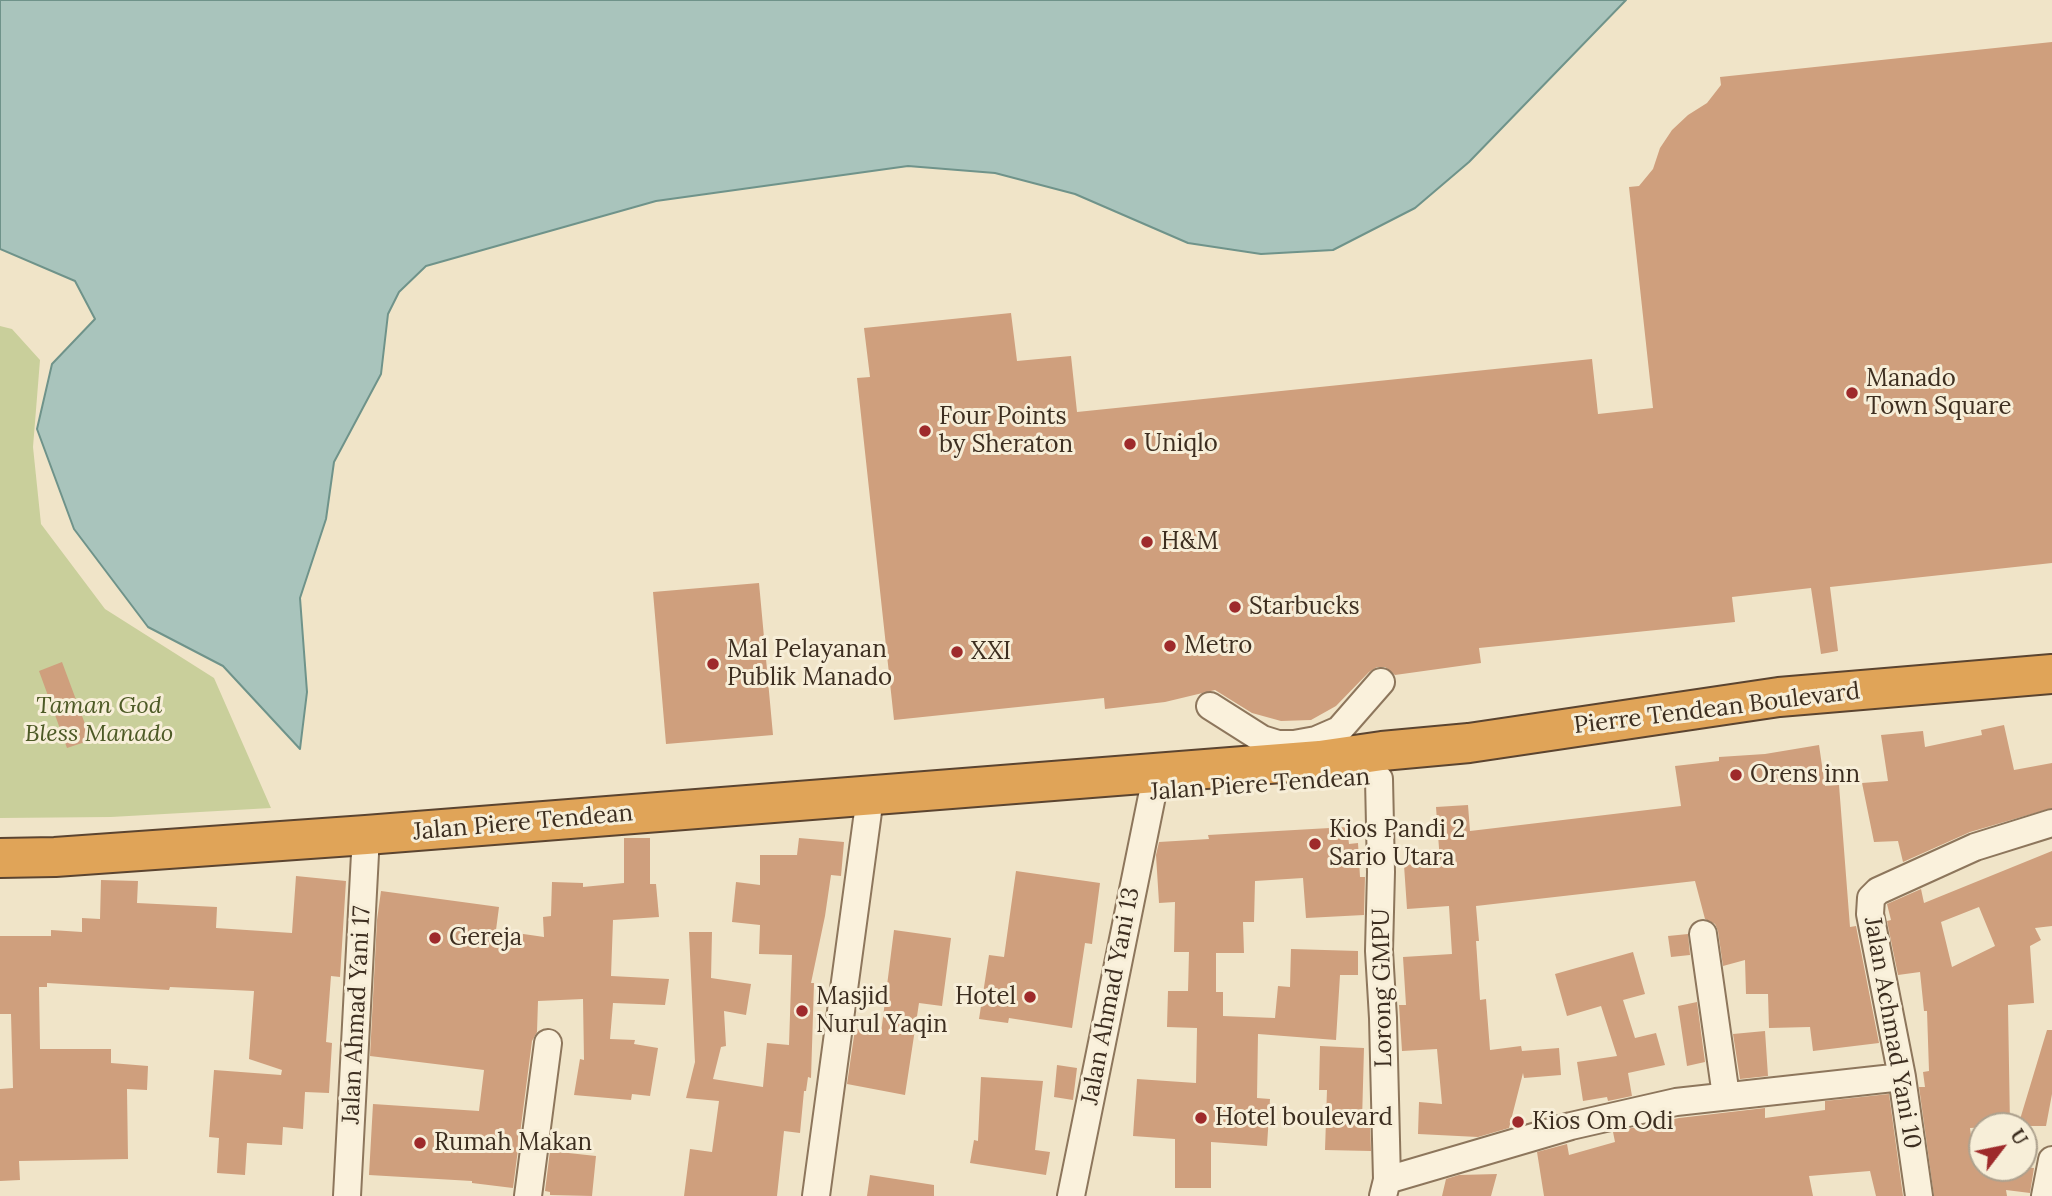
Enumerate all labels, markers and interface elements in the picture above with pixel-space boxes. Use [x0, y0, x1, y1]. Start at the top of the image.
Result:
place label: Manado Town Square [1866, 365, 2011, 421]
marker: Manado Town Square [1844, 385, 1860, 401]
place label: Four Points by Sheraton [939, 403, 1073, 459]
marker: Four Points by Sheraton [917, 423, 933, 439]
place label: Uniqlo [1144, 430, 1218, 458]
marker: Uniqlo [1122, 436, 1138, 452]
place label: H&M [1161, 528, 1218, 556]
marker: H&M [1139, 534, 1155, 550]
place label: Starbucks [1249, 593, 1360, 621]
marker: Starbucks [1227, 599, 1243, 615]
place label: Metro [1184, 632, 1252, 660]
place label: Mal Pelayanan Publik Manado [727, 636, 892, 692]
place label: XXI [971, 638, 1011, 666]
marker: Metro [1162, 638, 1178, 654]
marker: XXI [949, 644, 965, 660]
marker: Mal Pelayanan Publik Manado [705, 656, 721, 672]
street label: Pierre Tendean Boulevard [1572, 677, 1862, 741]
park label: Taman God Bless Manado [25, 692, 173, 748]
place label: Orens inn [1750, 761, 1860, 789]
street label: Jalan Piere Tendean [1149, 763, 1371, 807]
marker: Orens inn [1728, 767, 1744, 783]
street label: Jalan Piere Tendean [412, 799, 634, 847]
place label: Kios Pandi 2 Sario Utara [1329, 816, 1465, 872]
marker: Kios Pandi 2 Sario Utara [1307, 836, 1323, 852]
street label: Jalan Ahmad Yani 13 [1076, 885, 1146, 1107]
street label: Jalan Ahmad Yani 17 [337, 905, 377, 1125]
street label: Lorong GMPU [1367, 908, 1399, 1068]
street label: Jalan Achmad Yani 10 [1857, 915, 1927, 1151]
place label: Gereja [449, 924, 522, 952]
marker: Gereja [427, 930, 443, 946]
place label: Masjid Nurul Yaqin [816, 983, 948, 1039]
place label: Hotel [955, 983, 1016, 1011]
marker: Hotel [1022, 989, 1038, 1005]
marker: Masjid Nurul Yaqin [794, 1003, 810, 1019]
place label: Hotel boulevard [1215, 1104, 1393, 1132]
place label: Kios Om Odi [1532, 1108, 1673, 1136]
marker: Hotel boulevard [1193, 1110, 1209, 1126]
north arrow [1968, 1112, 2038, 1182]
marker: Kios Om Odi [1510, 1114, 1526, 1130]
text: U [2005, 1124, 2033, 1149]
place label: Rumah Makan [434, 1129, 592, 1157]
marker: Rumah Makan [412, 1135, 428, 1151]

